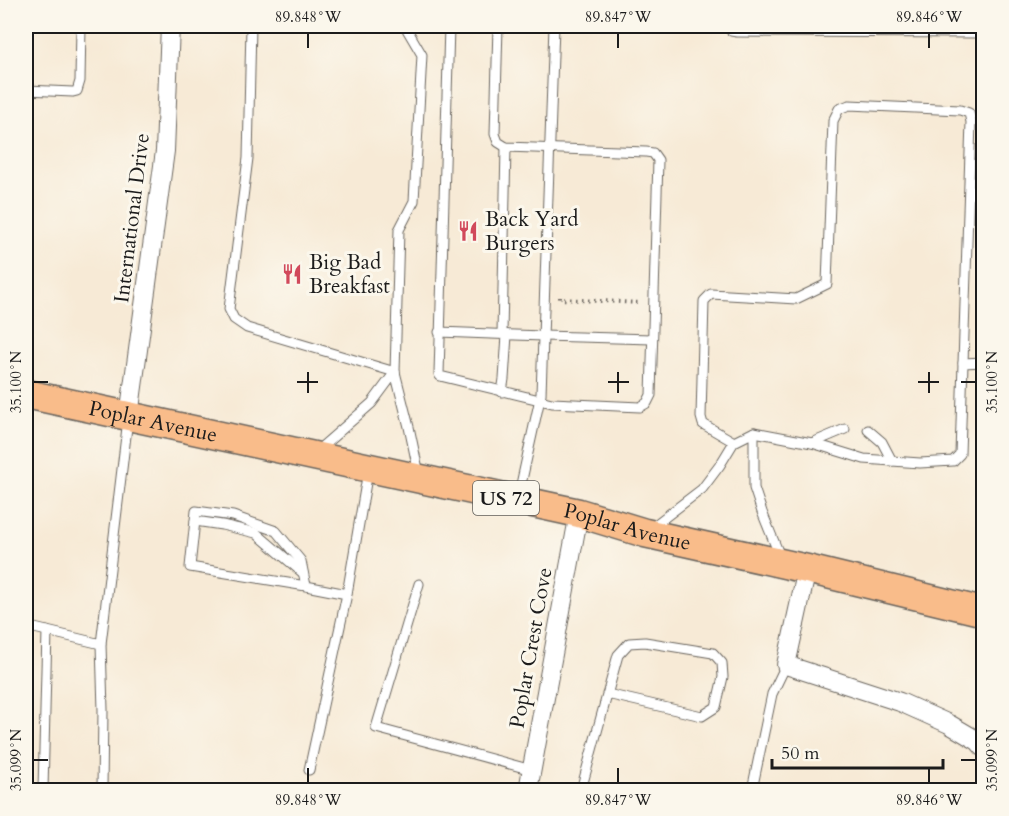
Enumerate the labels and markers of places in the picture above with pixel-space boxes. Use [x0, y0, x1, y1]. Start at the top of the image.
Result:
place label: Back Yard Burgers [485, 205, 578, 258]
restaurant icon: Back Yard Burgers [456, 219, 480, 243]
place label: Big Bad Breakfast [309, 248, 390, 301]
restaurant icon: Big Bad Breakfast [280, 262, 304, 286]

